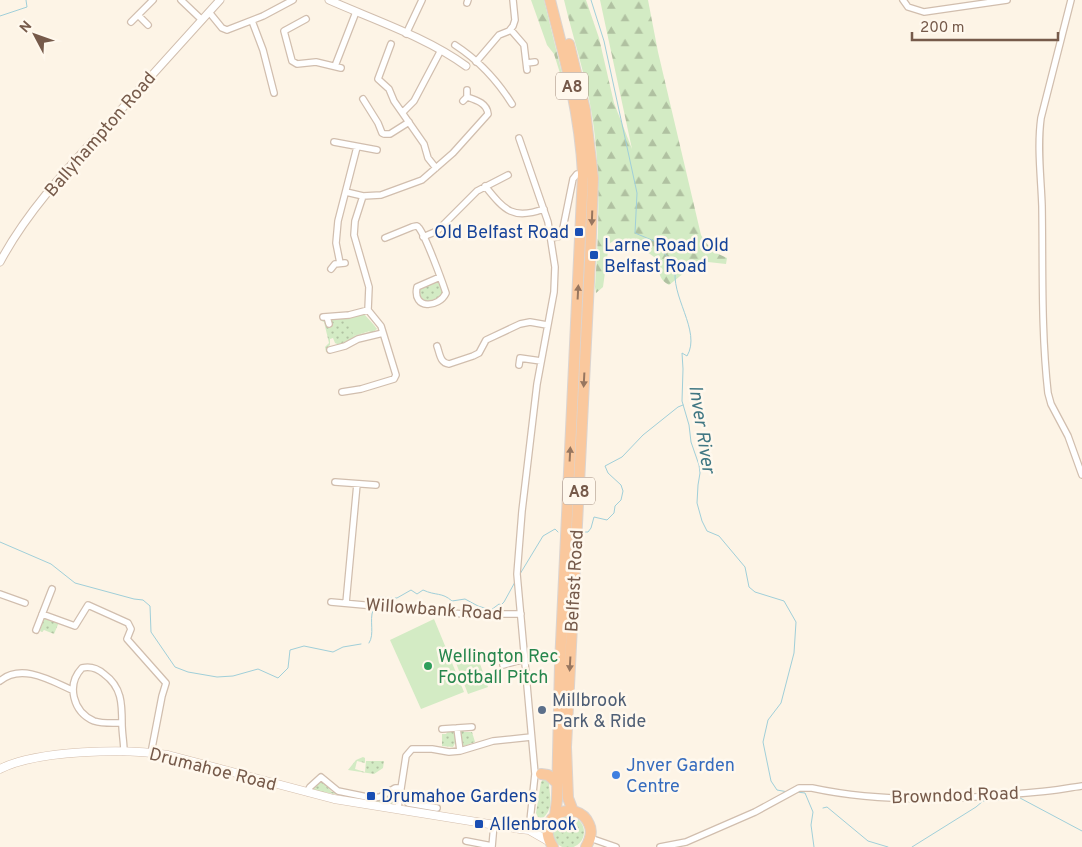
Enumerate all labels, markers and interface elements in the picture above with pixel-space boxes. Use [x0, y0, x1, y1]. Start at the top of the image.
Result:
north arrow [10, 10, 60, 60]
scale bar [912, 10, 1058, 42]
text: N [17, 18, 36, 37]
text: 200 m [920, 19, 965, 38]
street label: Ballyhampton Road [40, 68, 162, 202]
road number: A8 [556, 72, 588, 100]
one-way arrow [588, 210, 596, 226]
place label: Old Belfast Road [434, 222, 569, 245]
marker: Old Belfast Road [573, 226, 585, 238]
place label: Larne Road Old Belfast Road [604, 235, 729, 279]
marker: Larne Road Old Belfast Road [588, 249, 600, 261]
one-way arrow [575, 284, 583, 300]
one-way arrow [580, 372, 588, 388]
water label: Inver River [682, 384, 720, 477]
one-way arrow [567, 446, 575, 462]
road number: A8 [563, 478, 595, 504]
street label: Belfast Road [561, 529, 590, 633]
street label: Willowbank Road [364, 594, 503, 627]
place label: Wellington Rec Football Pitch [438, 646, 558, 690]
one-way arrow [566, 657, 574, 673]
marker: Wellington Rec Football Pitch [422, 660, 434, 672]
place label: Millbrook Park & Ride [552, 690, 646, 734]
marker: Millbrook Park & Ride [536, 704, 548, 716]
street label: Drumahoe Road [147, 744, 279, 797]
place label: Jnver Garden Centre [626, 755, 735, 799]
marker: Jnver Garden Centre [610, 769, 622, 781]
street label: Browndod Road [891, 783, 1019, 810]
place label: Drumahoe Gardens [381, 786, 537, 809]
marker: Drumahoe Gardens [365, 790, 377, 802]
place label: Allenbrook [489, 814, 577, 837]
marker: Allenbrook [473, 818, 485, 830]

